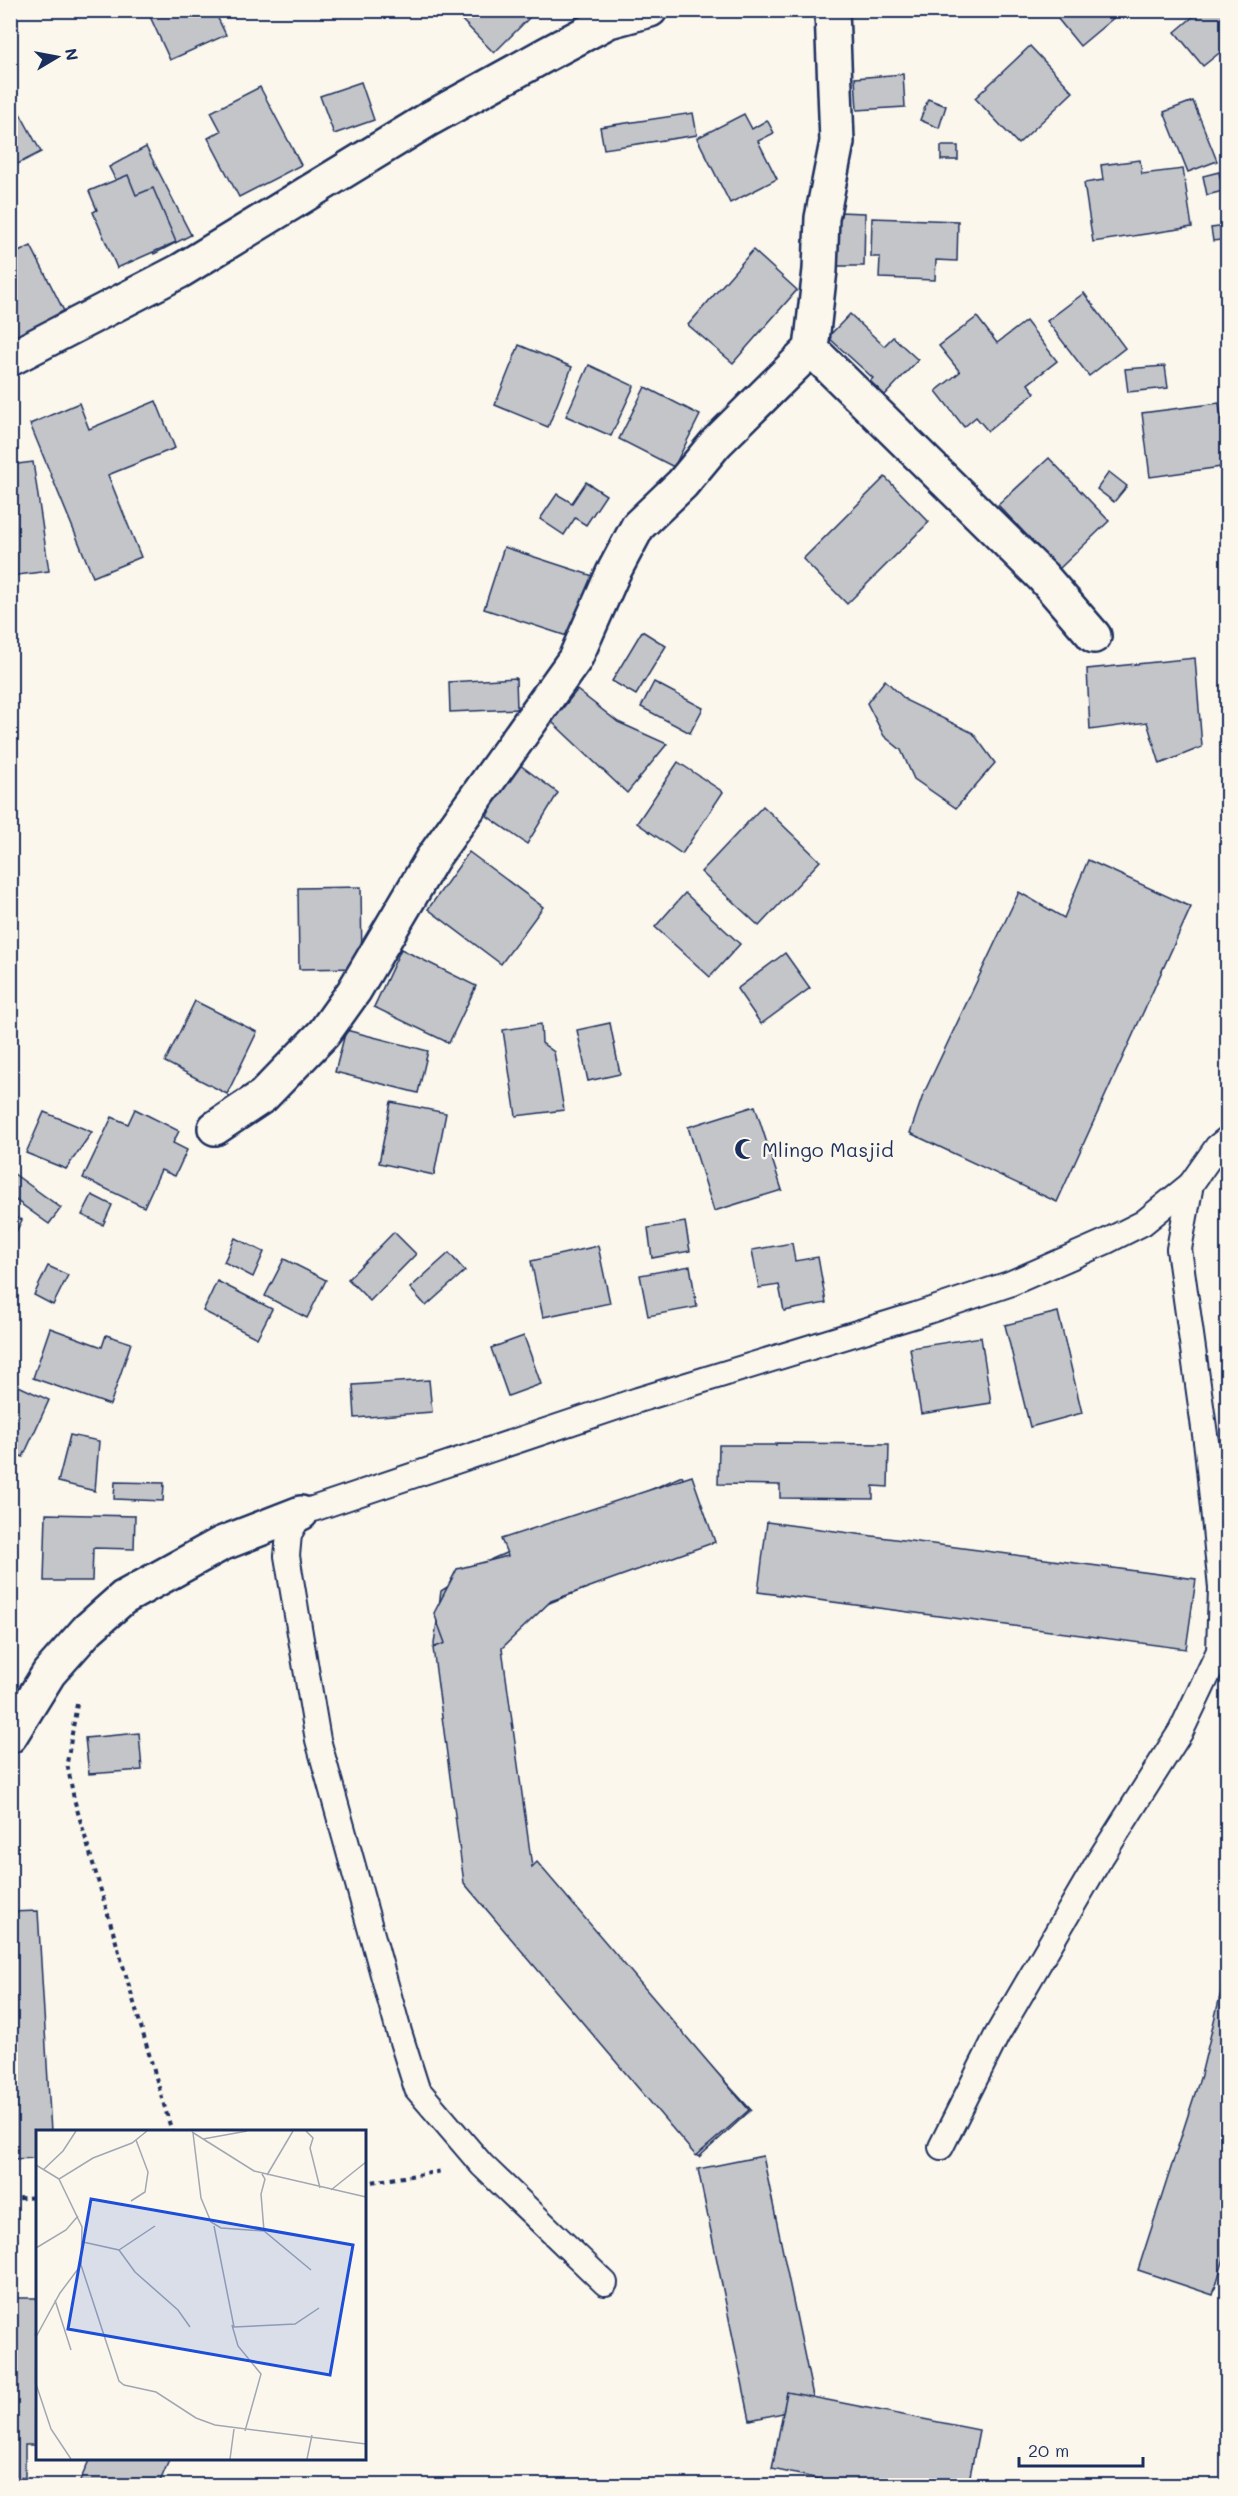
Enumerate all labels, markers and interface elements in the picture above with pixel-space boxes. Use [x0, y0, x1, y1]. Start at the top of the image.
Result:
north arrow [27, 27, 87, 87]
text: N [61, 46, 84, 62]
place label: Mlingo Masjid [762, 1136, 894, 1162]
mosque icon: Mlingo Masjid [733, 1137, 757, 1161]
inset map [36, 2130, 366, 2460]
scale bar [1019, 2430, 1144, 2468]
text: 20 m [1028, 2438, 1069, 2462]

